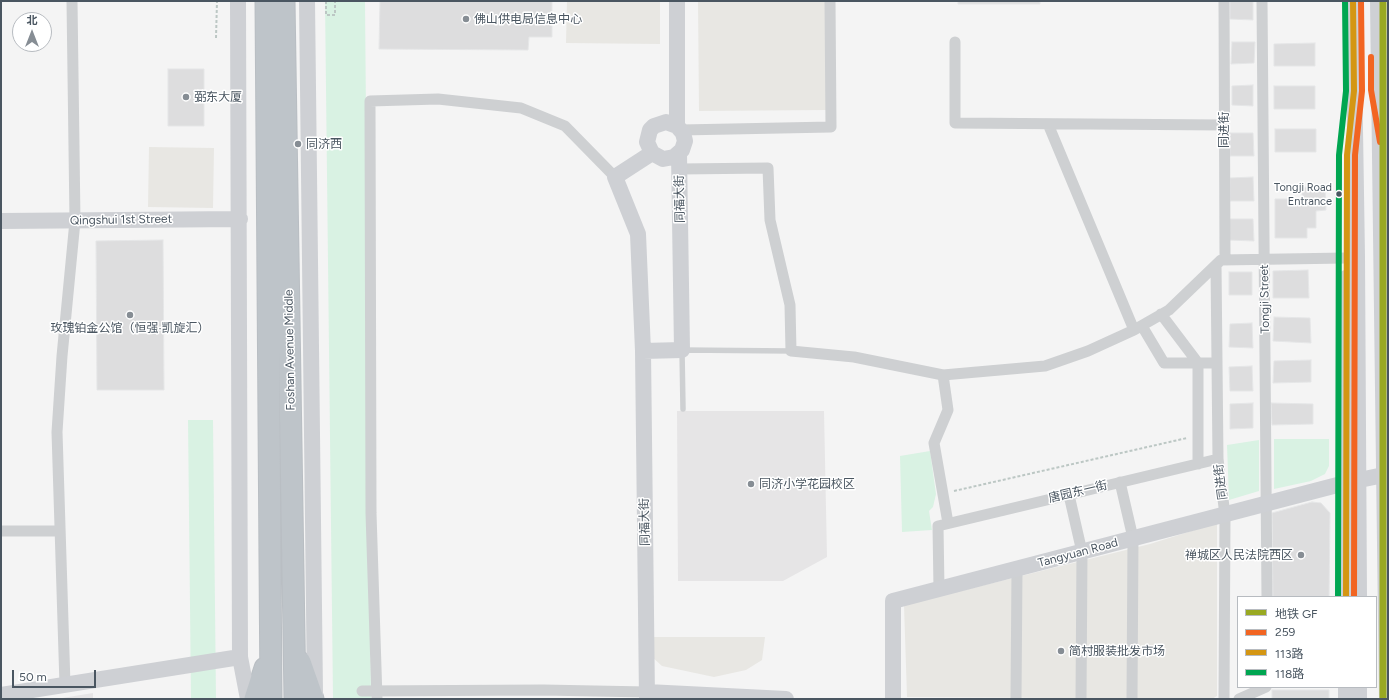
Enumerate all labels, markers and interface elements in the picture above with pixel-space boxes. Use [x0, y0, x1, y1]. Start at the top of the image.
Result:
north arrow [12, 12, 52, 52]
place label: 佛山供电局信息中心 [474, 12, 582, 26]
text: 北 [27, 14, 38, 27]
marker: 佛山供电局信息中心 [461, 14, 471, 24]
place label: 弼东大厦 [194, 90, 242, 104]
marker: 弼东大厦 [181, 92, 191, 102]
street label: 同进街 [1217, 112, 1231, 148]
place label: 同济西 [306, 137, 342, 151]
marker: 同济西 [293, 139, 303, 149]
street label: 同福大街 [672, 175, 688, 223]
place label: Tongji Road Entrance [1274, 181, 1332, 207]
marker: Tongji Road Entrance [1334, 189, 1344, 199]
street label: Qingshui 1st Street [70, 212, 172, 228]
street label: Tongji Street [1257, 264, 1273, 334]
street label: Foshan Avenue Middle [282, 289, 298, 411]
marker: 玫瑰铂金公馆（恒强·凯旋汇） [125, 310, 135, 320]
place label: 玫瑰铂金公馆（恒强·凯旋汇） [50, 321, 210, 335]
street label: 同进街 [1212, 463, 1230, 501]
place label: 同济小学花园校区 [759, 477, 855, 491]
street label: 唐园东一街 [1047, 478, 1109, 506]
marker: 同济小学花园校区 [746, 479, 756, 489]
street label: 同福大街 [637, 498, 653, 546]
street label: Tangyuan Road [1036, 535, 1120, 571]
place label: 禅城区人民法院西区 [1185, 548, 1293, 562]
marker: 禅城区人民法院西区 [1296, 550, 1306, 560]
legend [1237, 596, 1377, 688]
text: 地铁 GF [1275, 607, 1318, 621]
text: 259 [1275, 625, 1295, 639]
place label: 简村服装批发市场 [1069, 644, 1165, 658]
marker: 简村服装批发市场 [1056, 646, 1066, 656]
text: 113路 [1275, 647, 1303, 661]
scale bar [14, 662, 98, 688]
text: 118路 [1275, 667, 1304, 681]
text: 50 m [19, 670, 47, 684]

